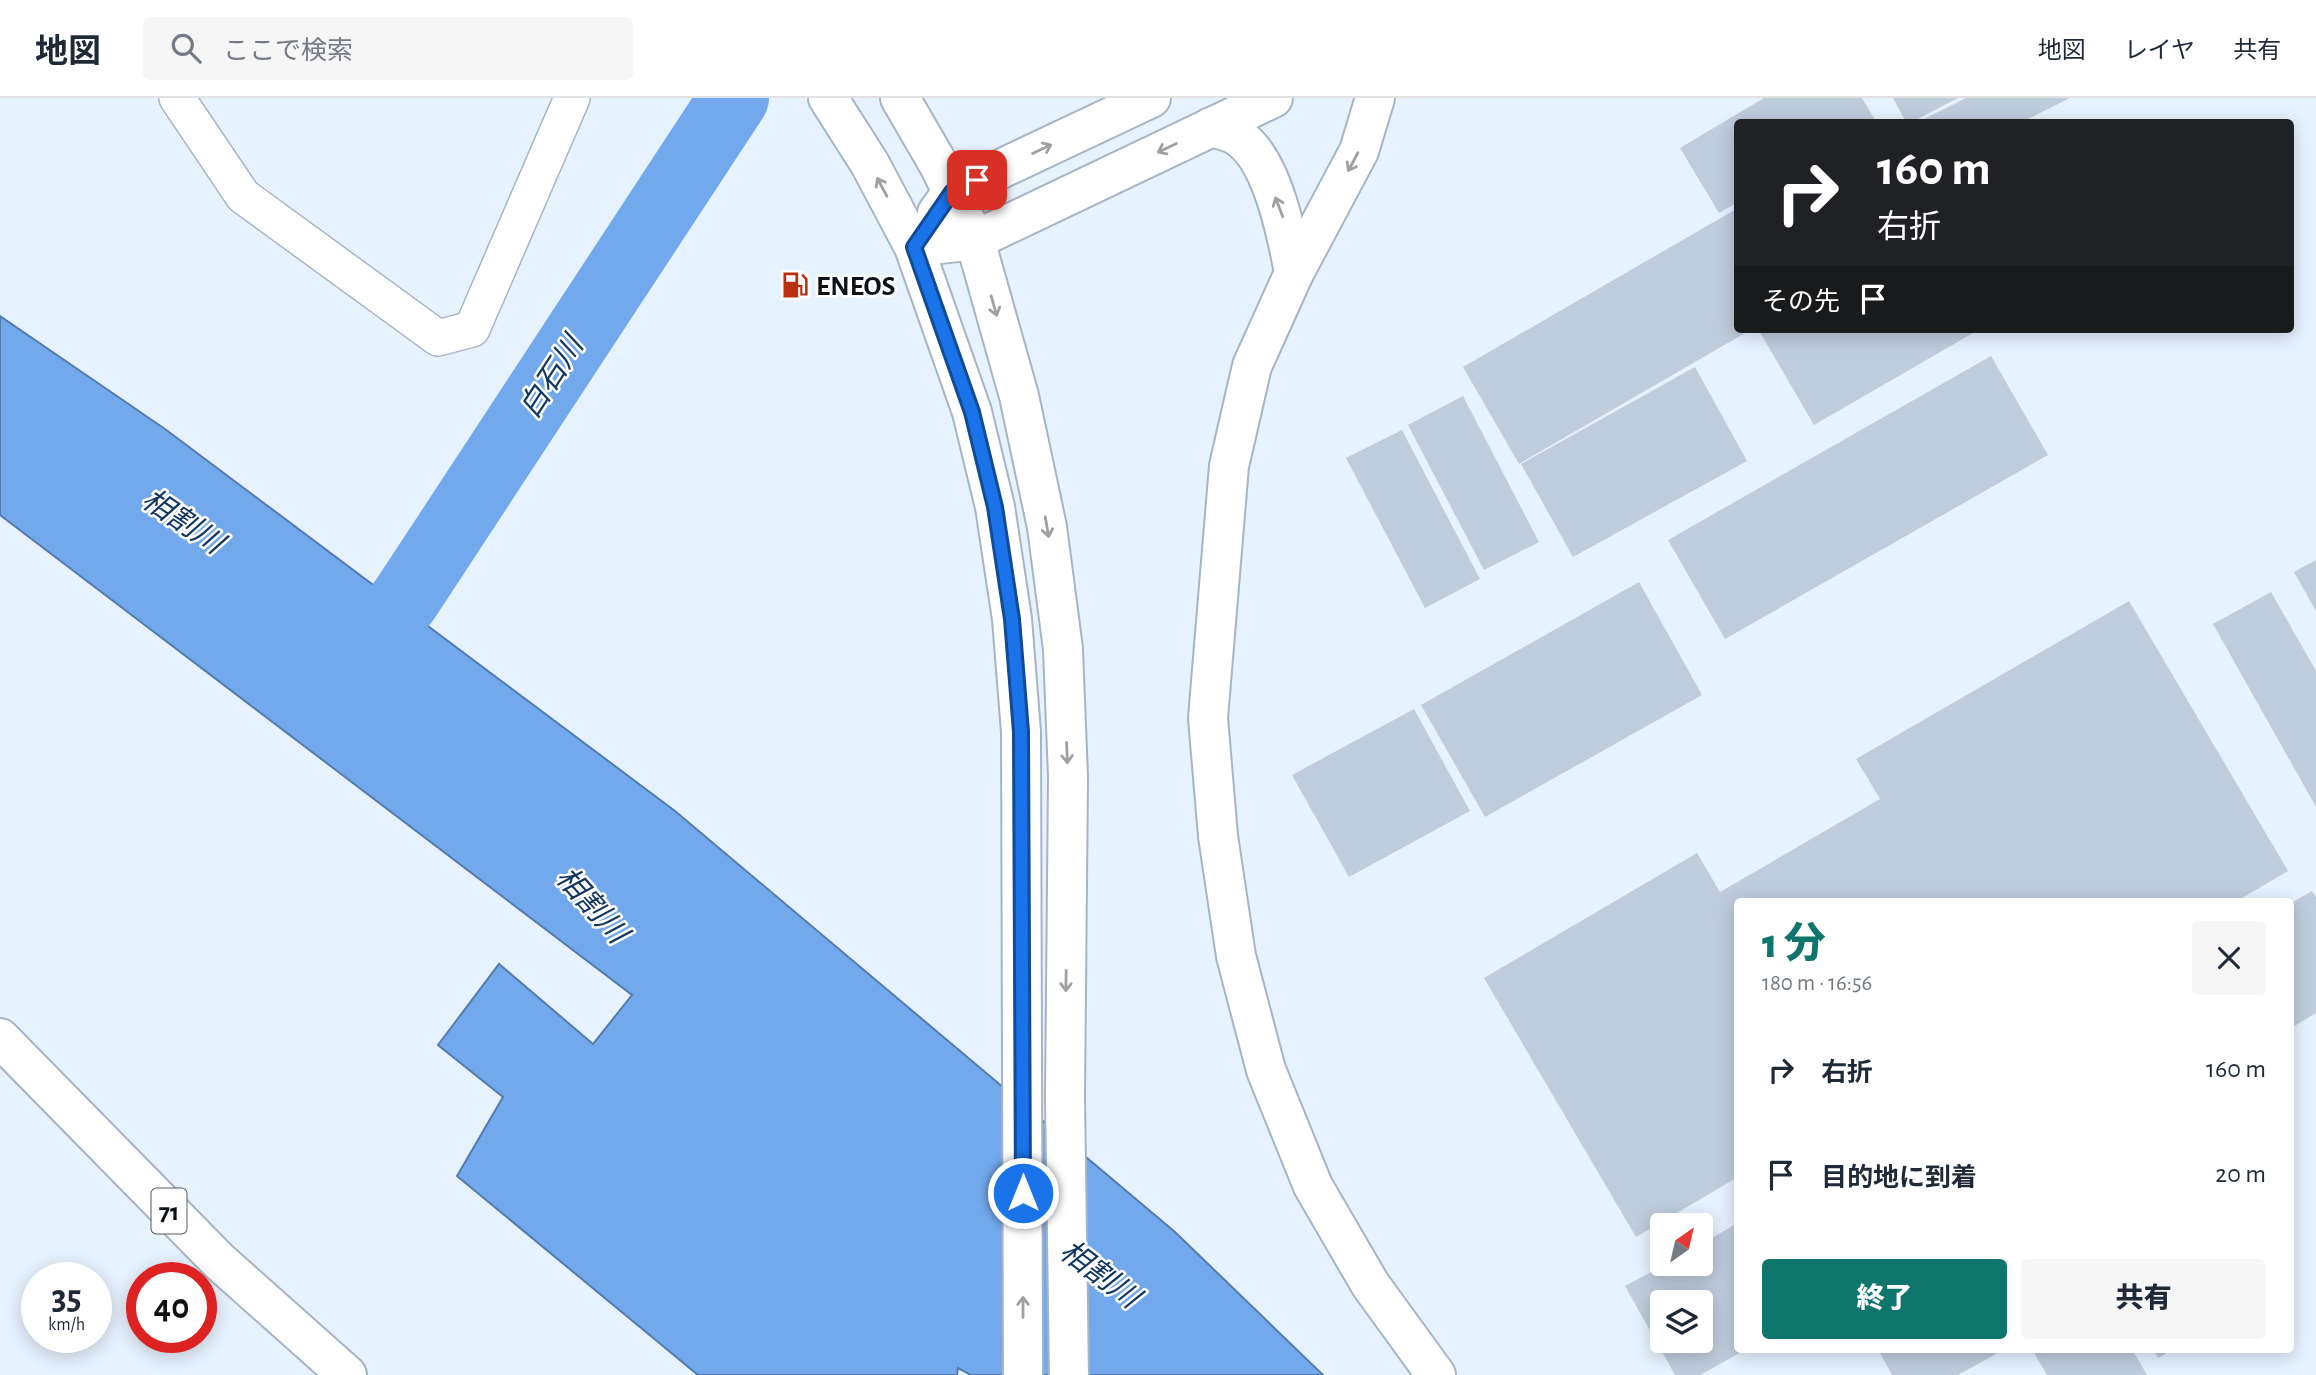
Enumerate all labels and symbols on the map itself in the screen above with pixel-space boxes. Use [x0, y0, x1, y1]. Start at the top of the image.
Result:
one-way arrow [1031, 142, 1052, 156]
one-way arrow [1157, 142, 1178, 156]
pin [947, 150, 1007, 210]
one-way arrow [1346, 152, 1360, 172]
one-way arrow [875, 177, 889, 197]
one-way arrow [1271, 196, 1284, 218]
fuel station icon: ENEOS [780, 270, 810, 300]
place label: ENEOS [816, 273, 896, 301]
one-way arrow [988, 295, 1001, 317]
water label: 白石川 [513, 328, 591, 423]
water label: 相割川 [137, 483, 232, 561]
one-way arrow [1040, 515, 1054, 538]
one-way arrow [1061, 741, 1074, 764]
water label: 相割川 [550, 861, 636, 951]
one-way arrow [1059, 969, 1073, 992]
position arrow [986, 1156, 1060, 1230]
road number: 71 [152, 1188, 186, 1234]
north arrow [1650, 1213, 1713, 1276]
water label: 相割川 [1054, 1234, 1148, 1316]
speed limit sign: 40 [126, 1262, 217, 1353]
one-way arrow [1016, 1296, 1030, 1319]

